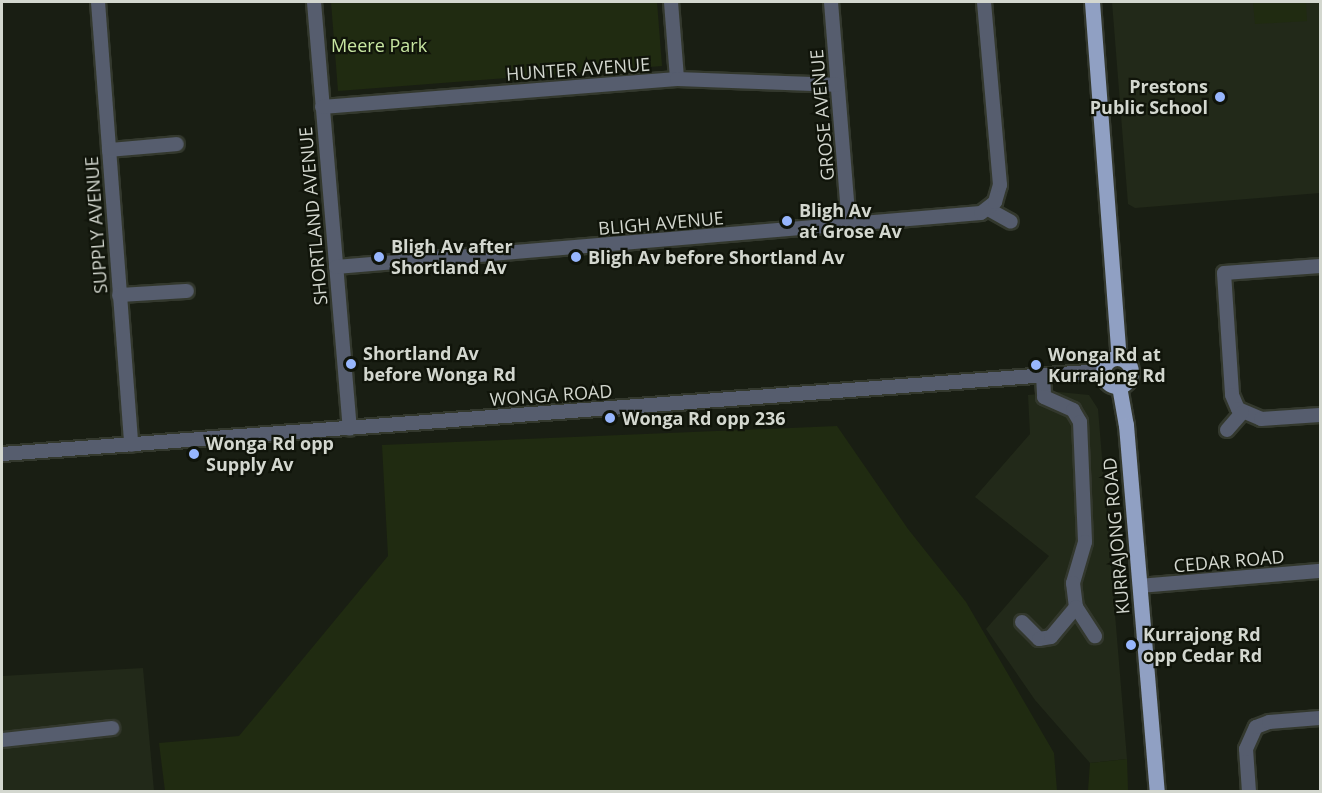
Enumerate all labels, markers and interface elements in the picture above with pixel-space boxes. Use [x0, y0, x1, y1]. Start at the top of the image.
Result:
park label: Meere Park [331, 34, 427, 56]
street label: GROSE AVENUE [806, 49, 838, 181]
street label: HUNTER AVENUE [505, 53, 651, 85]
place label: Prestons Public School [1090, 76, 1208, 118]
marker: Prestons Public School [1213, 90, 1227, 104]
street label: SHORTLAND AVENUE [294, 126, 332, 306]
street label: SUPPLY AVENUE [80, 156, 112, 294]
place label: Bligh Av at Grose Av [799, 200, 902, 242]
street label: BLIGH AVENUE [597, 207, 725, 239]
marker: Bligh Av at Grose Av [780, 214, 794, 228]
place label: Bligh Av after Shortland Av [391, 236, 513, 278]
place label: Bligh Av before Shortland Av [588, 246, 845, 268]
marker: Bligh Av after Shortland Av [372, 250, 386, 264]
marker: Bligh Av before Shortland Av [569, 250, 583, 264]
place label: Shortland Av before Wonga Rd [363, 343, 516, 386]
place label: Wonga Rd at Kurrajong Rd [1048, 344, 1166, 386]
marker: Shortland Av before Wonga Rd [344, 357, 358, 371]
marker: Wonga Rd at Kurrajong Rd [1029, 358, 1043, 372]
street label: WONGA ROAD [489, 380, 613, 410]
place label: Wonga Rd opp 236 [622, 407, 786, 429]
marker: Wonga Rd opp 236 [603, 411, 617, 425]
place label: Wonga Rd opp Supply Av [206, 433, 334, 476]
marker: Wonga Rd opp Supply Av [187, 447, 201, 461]
street label: KURRAJONG ROAD [1098, 457, 1134, 615]
street label: CEDAR ROAD [1173, 545, 1285, 577]
place label: Kurrajong Rd opp Cedar Rd [1143, 624, 1262, 666]
marker: Kurrajong Rd opp Cedar Rd [1124, 638, 1138, 652]

